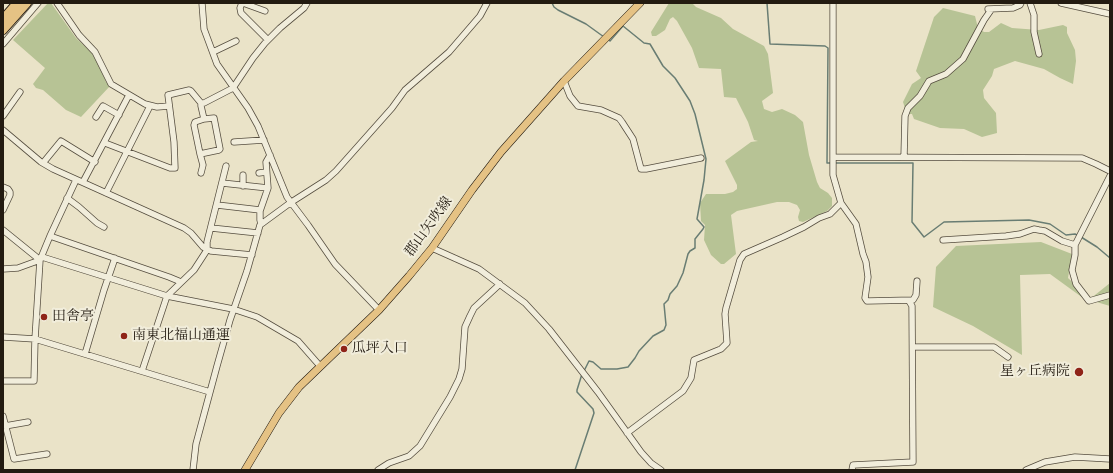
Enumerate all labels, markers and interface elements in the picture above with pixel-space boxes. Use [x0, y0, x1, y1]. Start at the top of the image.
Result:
street label: 郡山矢吹線 [402, 194, 456, 260]
place label: 田舎亭 [52, 309, 94, 325]
marker: 田舎亭 [39, 312, 49, 322]
place label: 南東北福山通運 [132, 328, 230, 344]
marker: 南東北福山通運 [119, 331, 129, 341]
place label: 瓜坪入口 [352, 341, 408, 357]
marker: 瓜坪入口 [339, 344, 349, 354]
place label: 星ヶ丘病院 [1000, 364, 1070, 380]
marker: 星ヶ丘病院 [1073, 366, 1085, 378]

